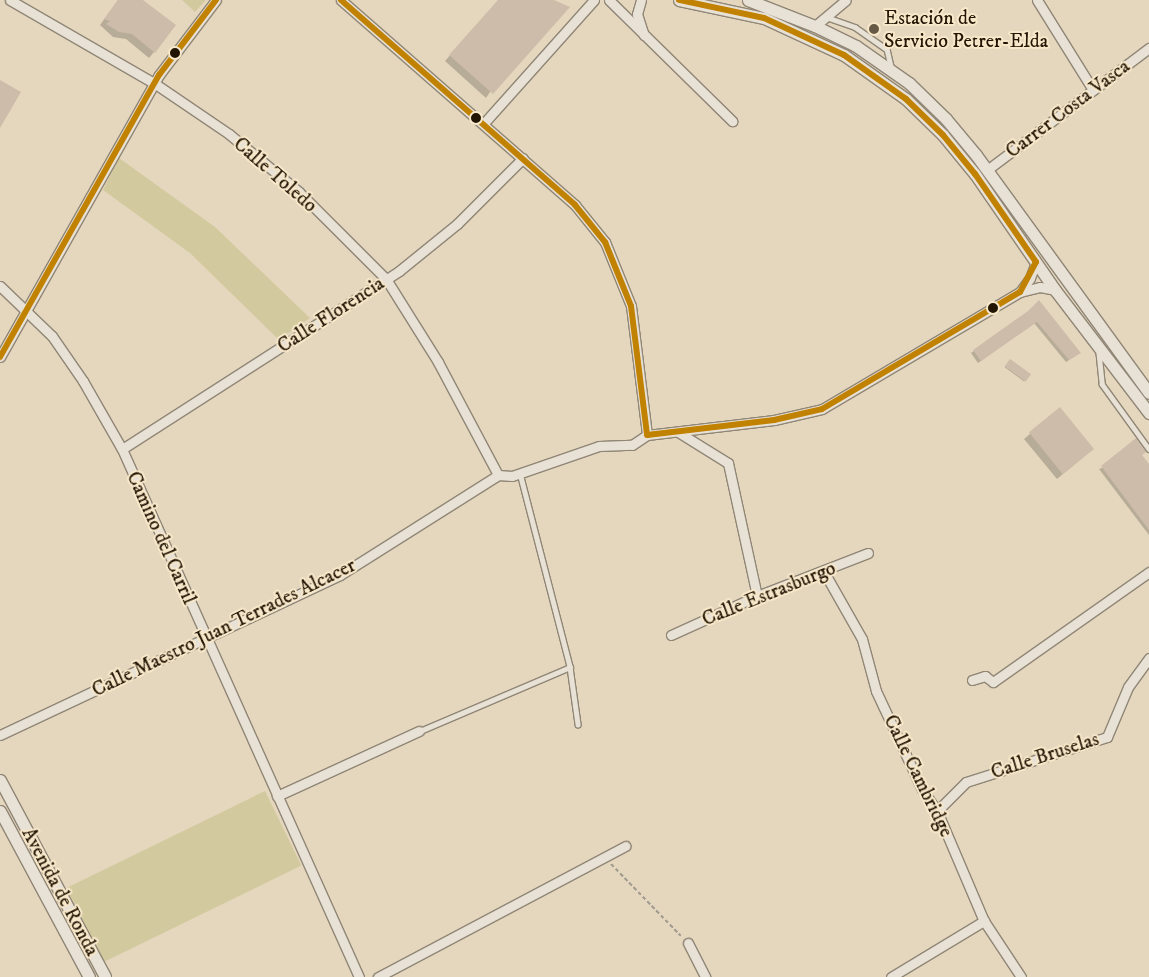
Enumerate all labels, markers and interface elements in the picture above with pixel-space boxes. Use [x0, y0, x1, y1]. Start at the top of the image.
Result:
place label: Estación de Servicio Petrer-Elda [884, 6, 1048, 53]
marker: Estación de Servicio Petrer-Elda [868, 23, 880, 35]
unlabelled marker [170, 48, 180, 58]
street label: Carrer Costa Vasca [1001, 54, 1135, 164]
unlabelled marker [471, 113, 481, 123]
street label: Calle Toledo [228, 132, 322, 218]
street label: Calle Florencia [273, 272, 389, 358]
unlabelled marker [988, 303, 998, 313]
street label: Camino del Carril [121, 468, 201, 608]
street label: Calle Maestro Juan Terrades Alcacer [88, 554, 360, 702]
street label: Calle Estrasburgo [699, 556, 839, 632]
street label: Calle Cambridge [878, 711, 958, 841]
street label: Calle Bruselas [988, 727, 1102, 785]
street label: Avenida de Ronda [16, 824, 104, 960]

